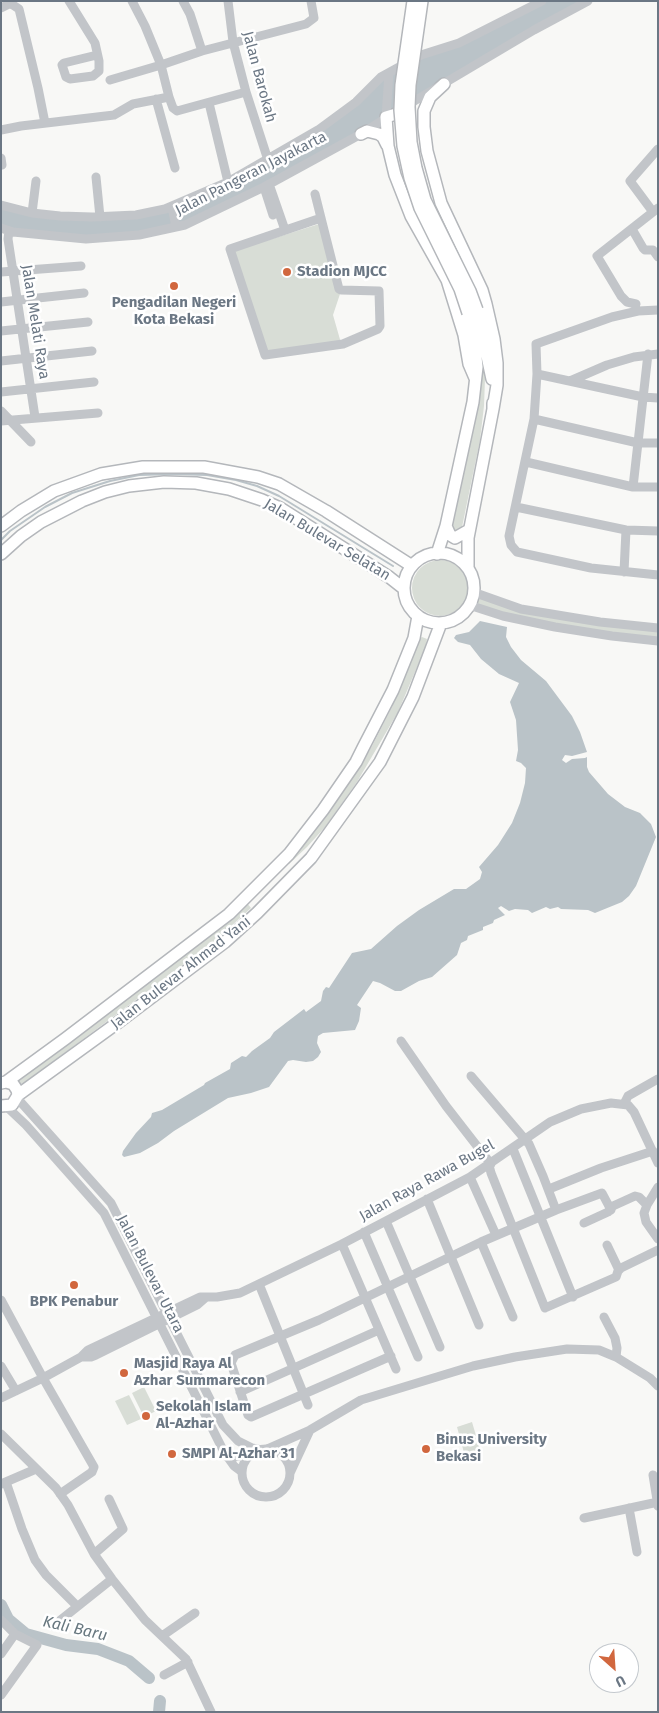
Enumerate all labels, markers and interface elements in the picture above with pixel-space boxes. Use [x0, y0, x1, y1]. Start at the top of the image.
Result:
street label: Jalan Barokah [238, 29, 280, 125]
street label: Jalan Pangeran Jayakarta [172, 128, 330, 220]
street label: Jalan Melati Raya [17, 263, 53, 381]
place label: Stadion MJCC [297, 263, 387, 281]
marker: Stadion MJCC [281, 266, 293, 278]
marker: Pengadilan Negeri Kota Bekasi [168, 280, 180, 292]
place label: Pengadilan Negeri Kota Bekasi [112, 294, 236, 329]
street label: Jalan Bulevar Selatan [261, 495, 393, 585]
street label: Jalan Bulevar Ahmad Yani [107, 913, 255, 1033]
street label: Jalan Raya Rawa Bugel [356, 1136, 498, 1226]
street label: Jalan Bulevar Utara [112, 1212, 188, 1336]
marker: BPK Penabur [68, 1279, 80, 1291]
place label: BPK Penabur [30, 1293, 118, 1311]
place label: Masjid Raya Al Azhar Summarecon [134, 1355, 265, 1390]
marker: Masjid Raya Al Azhar Summarecon [118, 1367, 130, 1379]
place label: Sekolah Islam Al-Azhar [156, 1398, 251, 1433]
marker: Sekolah Islam Al-Azhar [140, 1410, 152, 1422]
place label: Binus University Bekasi [436, 1431, 547, 1466]
marker: Binus University Bekasi [420, 1443, 432, 1455]
place label: SMPI Al-Azhar 31 [182, 1445, 295, 1463]
marker: SMPI Al-Azhar 31 [166, 1448, 178, 1460]
water label: Kali Baru [41, 1612, 109, 1646]
north arrow [589, 1643, 639, 1693]
text: U [613, 1671, 628, 1691]

